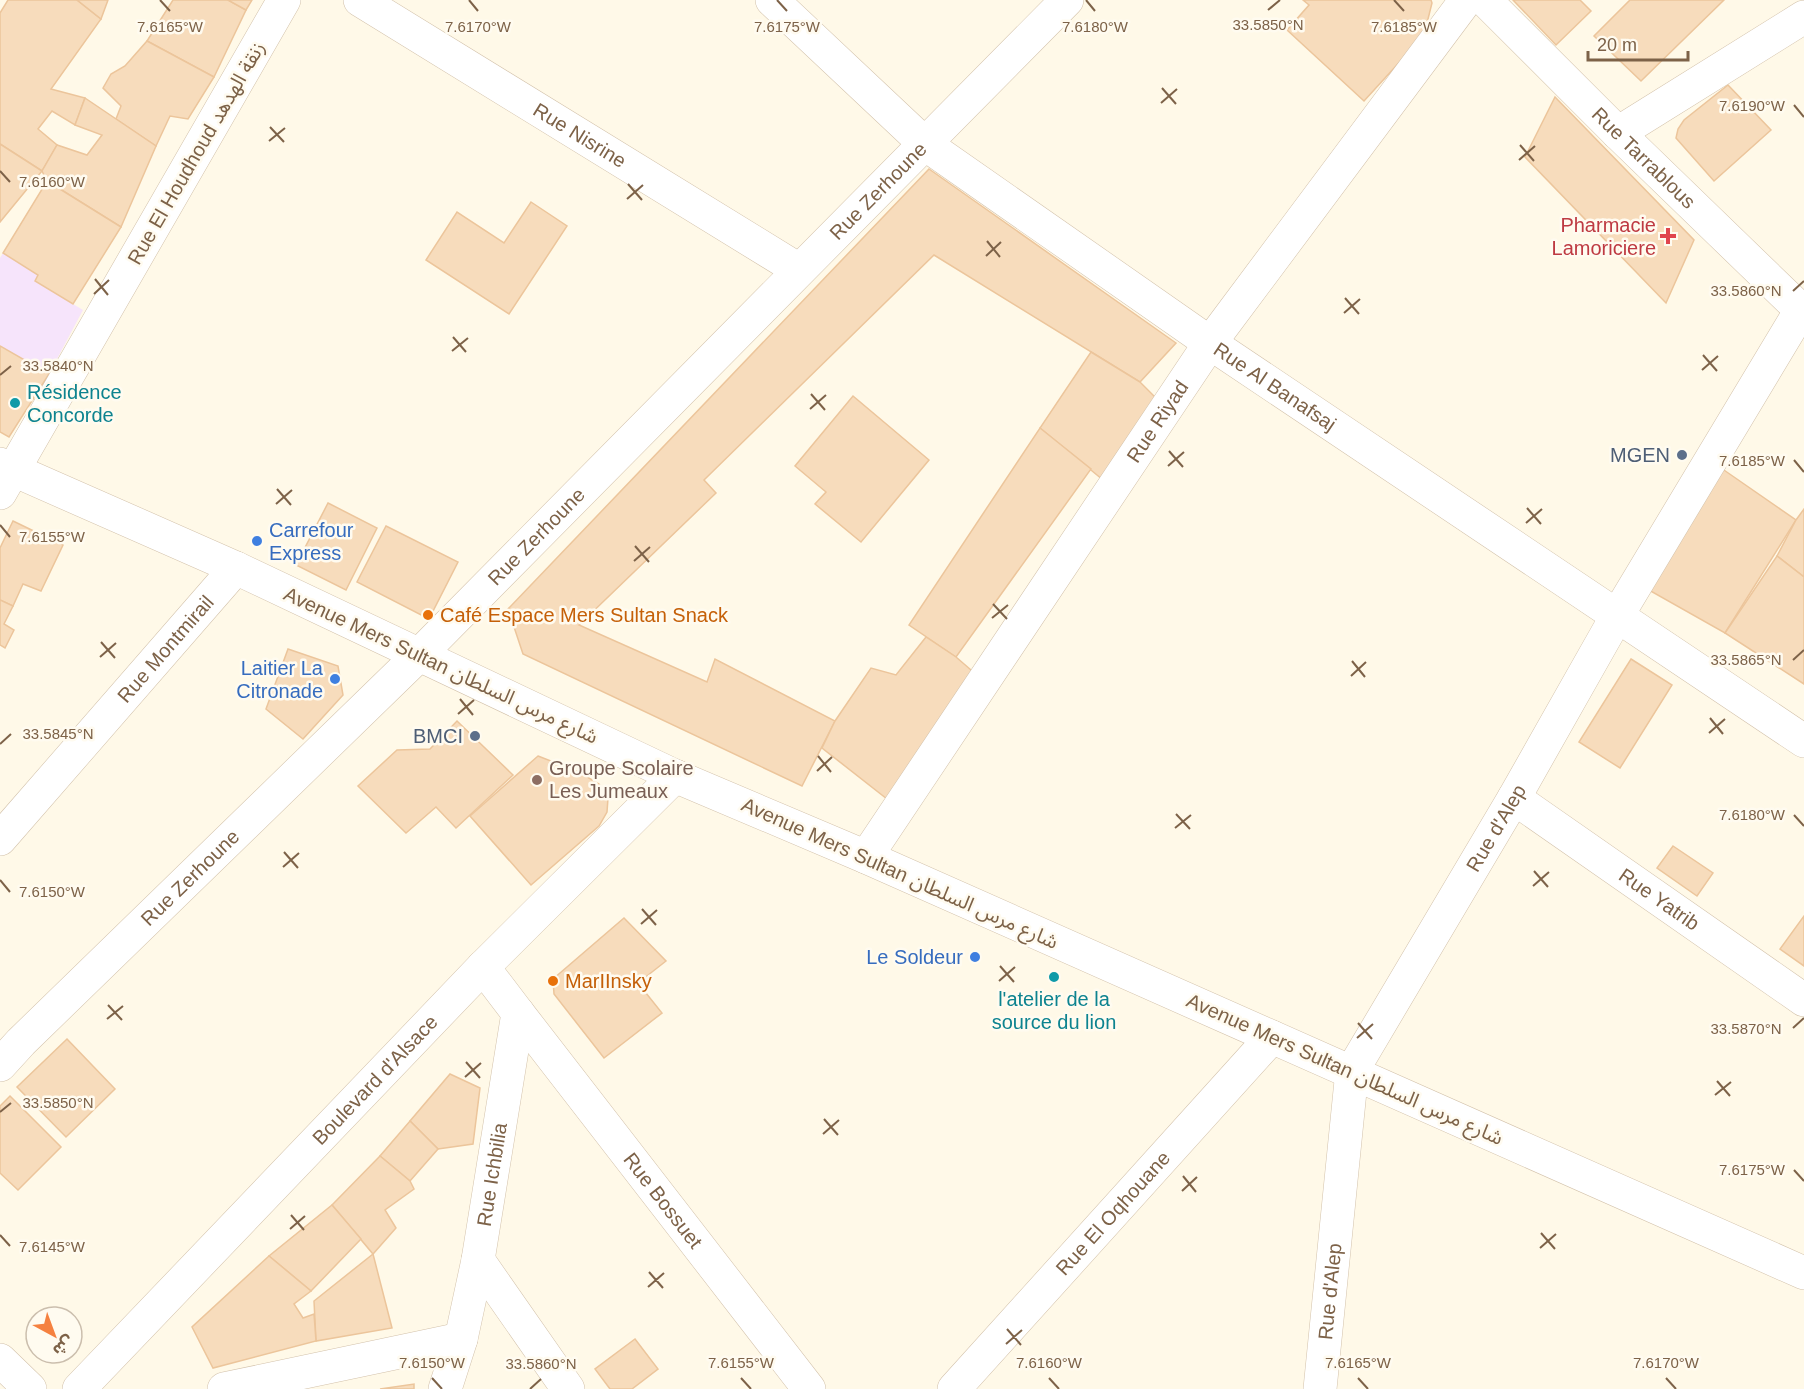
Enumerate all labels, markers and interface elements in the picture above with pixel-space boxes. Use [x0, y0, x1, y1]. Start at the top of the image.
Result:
text: 33.5850°N [1232, 16, 1304, 33]
text: 7.6165°W [137, 18, 204, 35]
text: 7.6170°W [445, 18, 512, 35]
text: 7.6175°W [754, 18, 821, 35]
text: 7.6180°W [1062, 18, 1129, 35]
text: 7.6185°W [1371, 18, 1438, 35]
scale bar [1588, 24, 1688, 62]
text: 20 m [1597, 35, 1637, 55]
street label: Rue El Houdhoud زنقة الهدهد [123, 38, 270, 269]
text: 7.6190°W [1719, 97, 1786, 114]
street label: Rue Nisrine [529, 98, 630, 172]
street label: Rue Tarrablous [1588, 103, 1700, 213]
street label: Rue Zerhoune [825, 138, 931, 244]
text: 7.6160°W [19, 173, 86, 190]
place label: Pharmacie Lamoriciere [1552, 214, 1656, 259]
marker: Pharmacie Lamoriciere [1661, 229, 1675, 243]
text: 33.5860°N [1710, 282, 1782, 299]
street label: Rue Al Banafsaj [1210, 338, 1340, 435]
text: 33.5840°N [22, 357, 94, 374]
street label: Rue Riyad [1122, 377, 1193, 466]
place label: Résidence Concorde [27, 381, 122, 426]
marker: Résidence Concorde [8, 396, 22, 410]
place label: MGEN [1610, 444, 1670, 466]
marker: MGEN [1675, 448, 1689, 462]
text: 7.6185°W [1719, 452, 1786, 469]
street label: Rue Zerhoune [483, 483, 589, 590]
place label: Carrefour Express [269, 519, 354, 564]
text: 7.6155°W [19, 528, 86, 545]
marker: Carrefour Express [250, 534, 264, 548]
street label: Avenue Mers Sultan شارع مرس السلطان [279, 582, 602, 751]
street label: Rue Montmirail [113, 591, 218, 707]
place label: Café Espace Mers Sultan Snack [440, 604, 729, 626]
marker: Café Espace Mers Sultan Snack [421, 608, 435, 622]
text: 33.5865°N [1710, 651, 1782, 668]
place label: Laitier La Citronade [236, 657, 324, 702]
marker: Laitier La Citronade [328, 672, 342, 686]
text: 33.5845°N [22, 725, 94, 742]
place label: BMCI [413, 725, 463, 747]
marker: BMCI [468, 729, 482, 743]
place label: Groupe Scolaire Les Jumeaux [549, 757, 694, 802]
marker: Groupe Scolaire Les Jumeaux [530, 773, 544, 787]
street label: Rue d'Alep [1462, 781, 1530, 876]
street label: Avenue Mers Sultan شارع مرس السلطان [737, 793, 1062, 957]
text: 7.6180°W [1719, 806, 1786, 823]
street label: Rue Zerhoune [137, 825, 244, 930]
street label: Rue Yatrib [1615, 864, 1704, 935]
text: 7.6150°W [19, 883, 86, 900]
place label: Le Soldeur [866, 946, 963, 968]
marker: Le Soldeur [968, 950, 982, 964]
place label: MarIInsky [565, 970, 652, 992]
marker: l'atelier de la source du lion [1047, 970, 1061, 984]
marker: MarIInsky [546, 974, 560, 988]
place label: l'atelier de la source du lion [992, 988, 1116, 1033]
street label: Avenue Mers Sultan شارع مرس السلطان [1182, 989, 1507, 1153]
street label: Boulevard d'Alsace [308, 1011, 442, 1149]
text: 33.5870°N [1710, 1020, 1782, 1037]
text: 33.5850°N [22, 1094, 94, 1111]
street label: Rue Ichbilia [473, 1120, 511, 1228]
street label: Rue El Oqhouane [1051, 1147, 1174, 1280]
street label: Rue Bossuet [619, 1148, 707, 1253]
text: 7.6175°W [1719, 1161, 1786, 1178]
text: 7.6145°W [19, 1238, 86, 1255]
street label: Rue d'Alep [1314, 1242, 1346, 1341]
north arrow [24, 1305, 84, 1365]
text: ش [49, 1332, 77, 1360]
text: 7.6150°W [399, 1354, 466, 1371]
text: 7.6155°W [708, 1354, 775, 1371]
text: 7.6160°W [1016, 1354, 1083, 1371]
text: 7.6165°W [1325, 1354, 1392, 1371]
text: 7.6170°W [1633, 1354, 1700, 1371]
text: 33.5860°N [505, 1355, 577, 1372]

